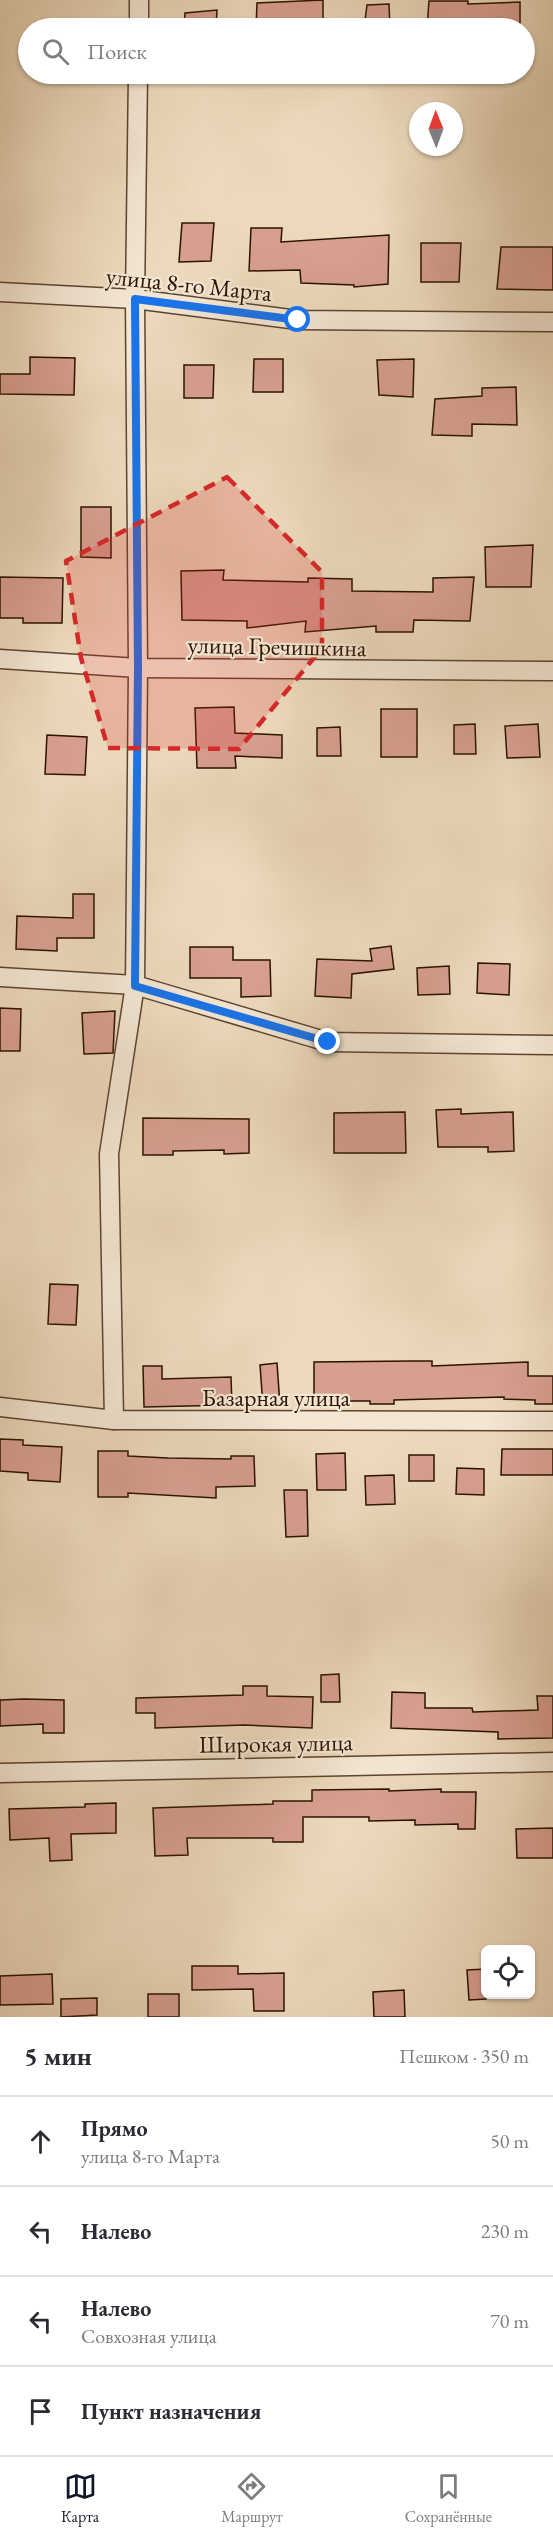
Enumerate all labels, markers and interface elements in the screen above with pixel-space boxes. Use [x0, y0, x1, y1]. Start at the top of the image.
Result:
search box [18, 18, 535, 84]
icon: search [39, 35, 72, 68]
text: Поиск [87, 37, 147, 66]
north arrow [409, 102, 463, 156]
street label: улица 8-го Марта [104, 260, 274, 308]
route start [284, 306, 310, 332]
street label: улица Гречишкина [187, 629, 367, 663]
route end [314, 1028, 340, 1054]
street label: Базарная улица [202, 1382, 351, 1413]
street label: Широкая улица [199, 1726, 354, 1760]
map controls [481, 1945, 535, 1999]
button: locate [481, 1945, 535, 1999]
text: 5 мин [24, 2039, 92, 2073]
text: Пешком · 350 m [399, 2043, 529, 2069]
text: Прямо [81, 2114, 148, 2143]
icon: ahead [24, 2125, 57, 2158]
text: 50 m [490, 2128, 529, 2154]
text: улица 8-го Марта [81, 2143, 220, 2169]
icon: left [24, 2215, 57, 2248]
text: Налево [81, 2217, 151, 2246]
text: 230 m [481, 2218, 529, 2244]
text: Налево [81, 2294, 151, 2323]
icon: left [24, 2305, 57, 2338]
text: 70 m [490, 2308, 529, 2334]
text: Совхозная улица [81, 2323, 217, 2349]
icon: arrive [24, 2395, 57, 2428]
text: Пункт назначения [81, 2397, 261, 2426]
tab: Карта [61, 2470, 99, 2527]
tab: Маршрут [221, 2470, 283, 2527]
tab: Сохранённые [405, 2470, 492, 2527]

